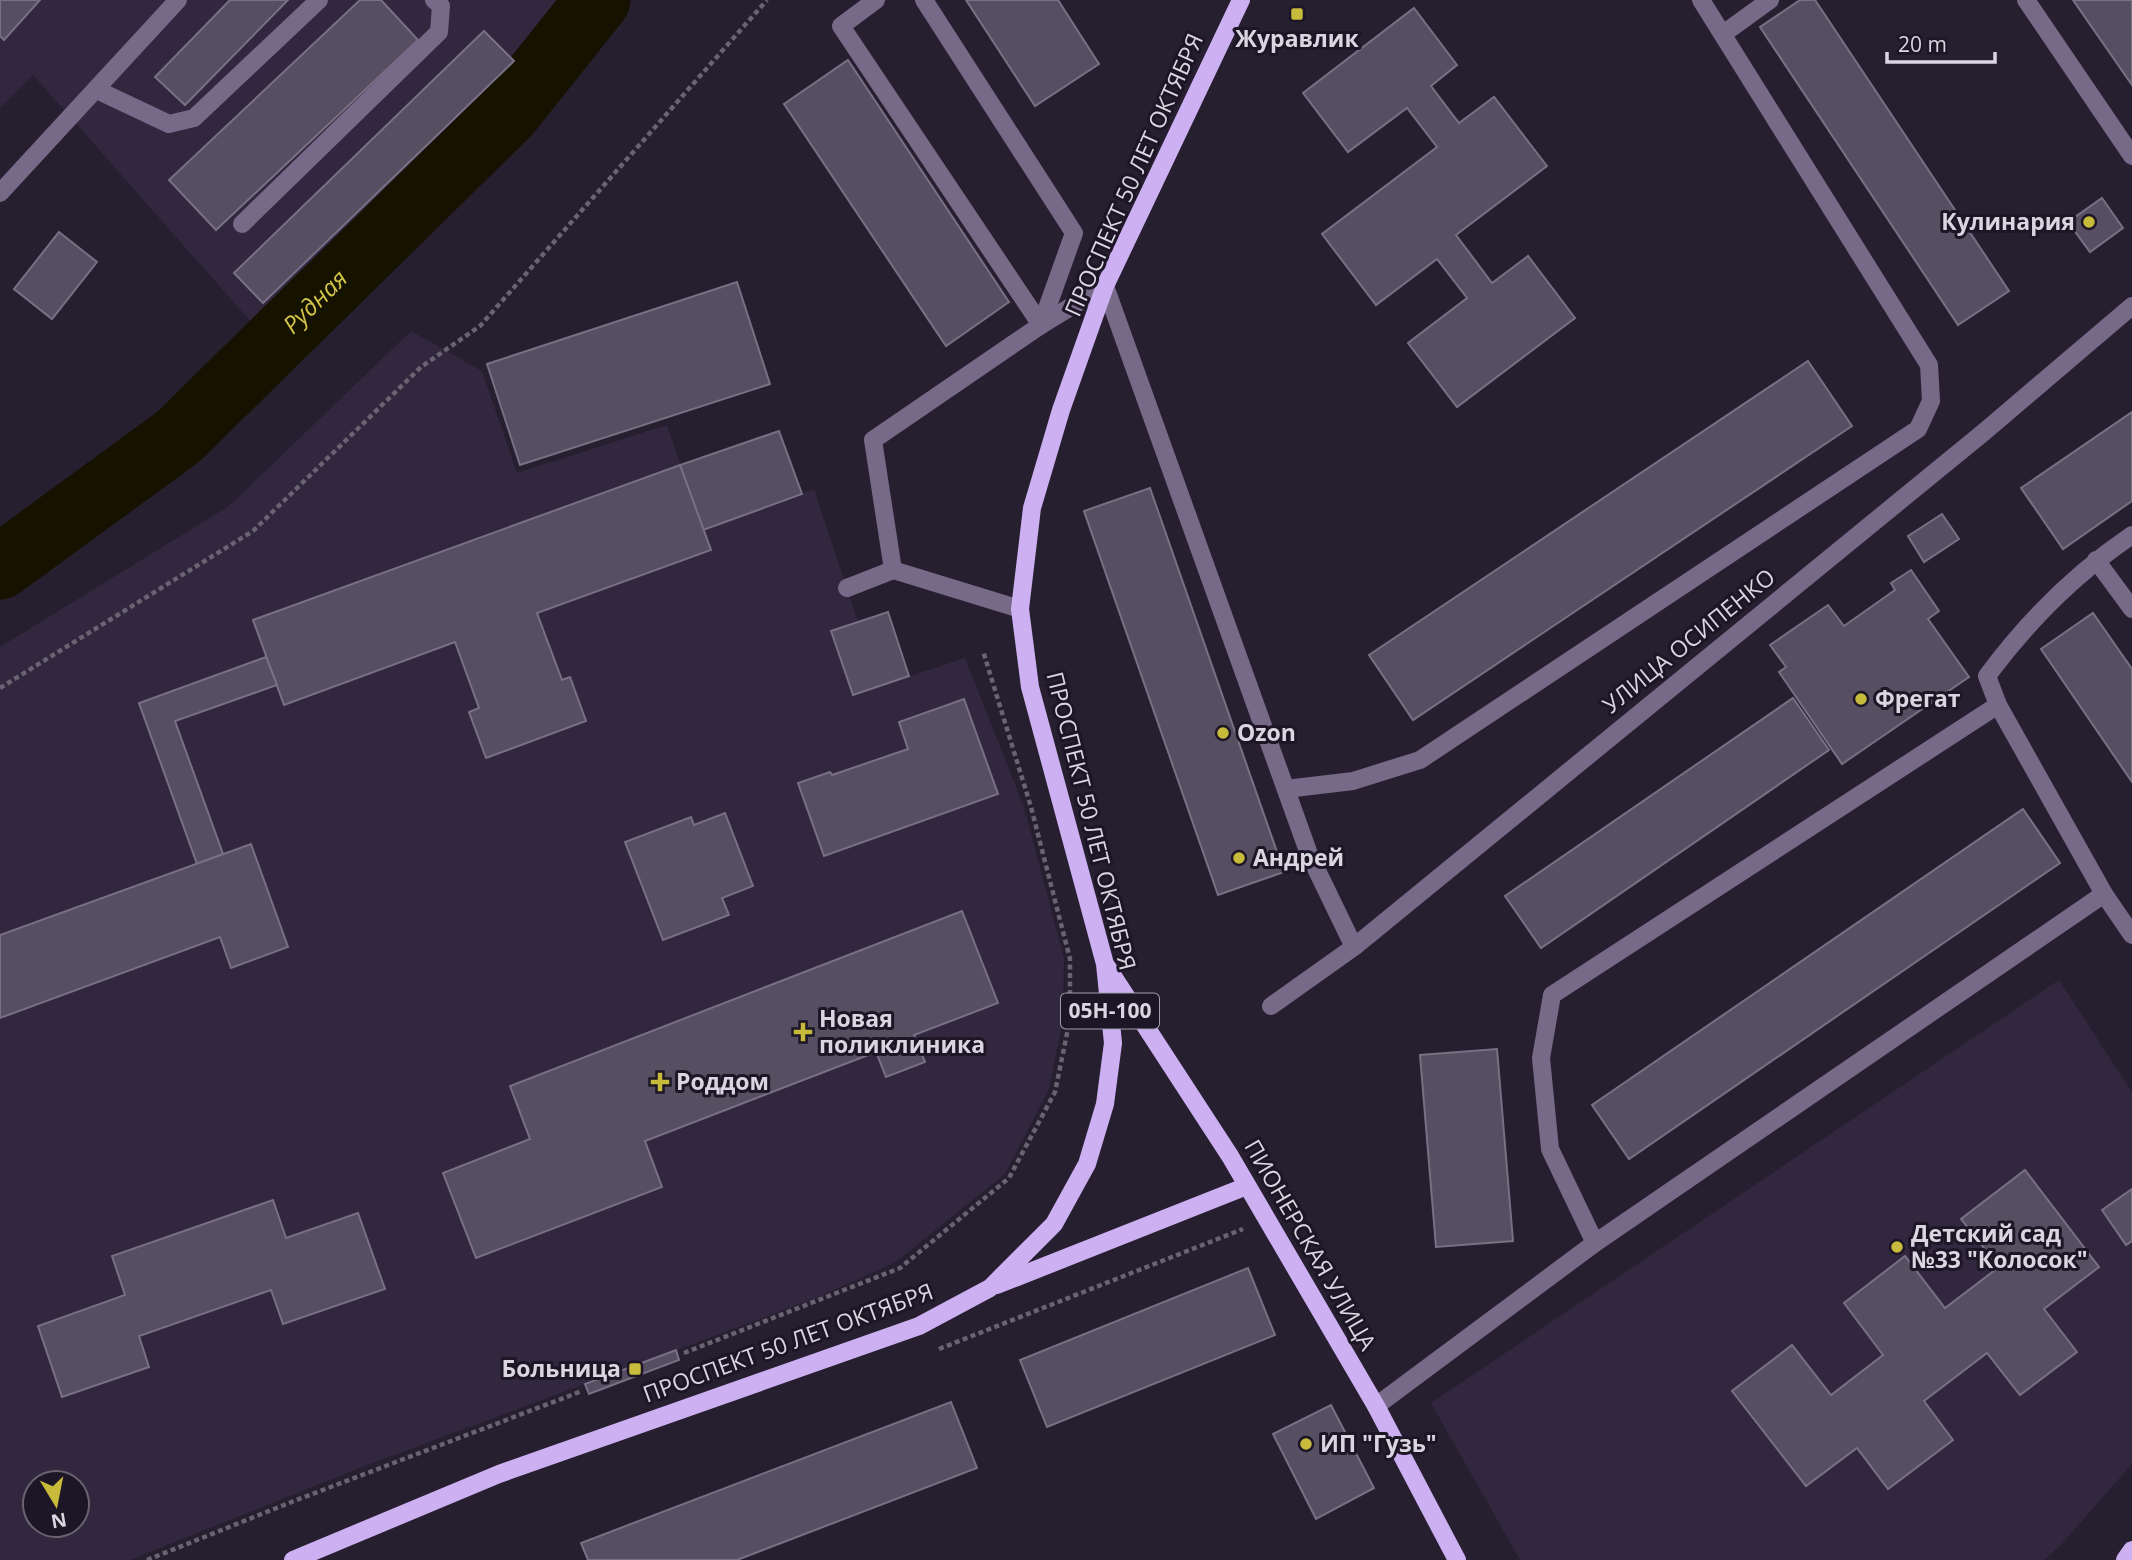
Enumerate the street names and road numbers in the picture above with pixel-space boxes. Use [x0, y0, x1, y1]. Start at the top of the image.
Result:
street label: ПРОСПЕКТ 50 ЛЕТ ОКТЯБРЯ [1056, 28, 1210, 321]
street label: УЛИЦА ОСИПЕНКО [1595, 561, 1781, 720]
street label: ПРОСПЕКТ 50 ЛЕТ ОКТЯБРЯ [1039, 668, 1145, 973]
road number: 05Н-100 [1061, 993, 1159, 1028]
street label: ПИОНЕРСКАЯ УЛИЦА [1237, 1133, 1385, 1356]
street label: ПРОСПЕКТ 50 ЛЕТ ОКТЯБРЯ [638, 1275, 937, 1410]

